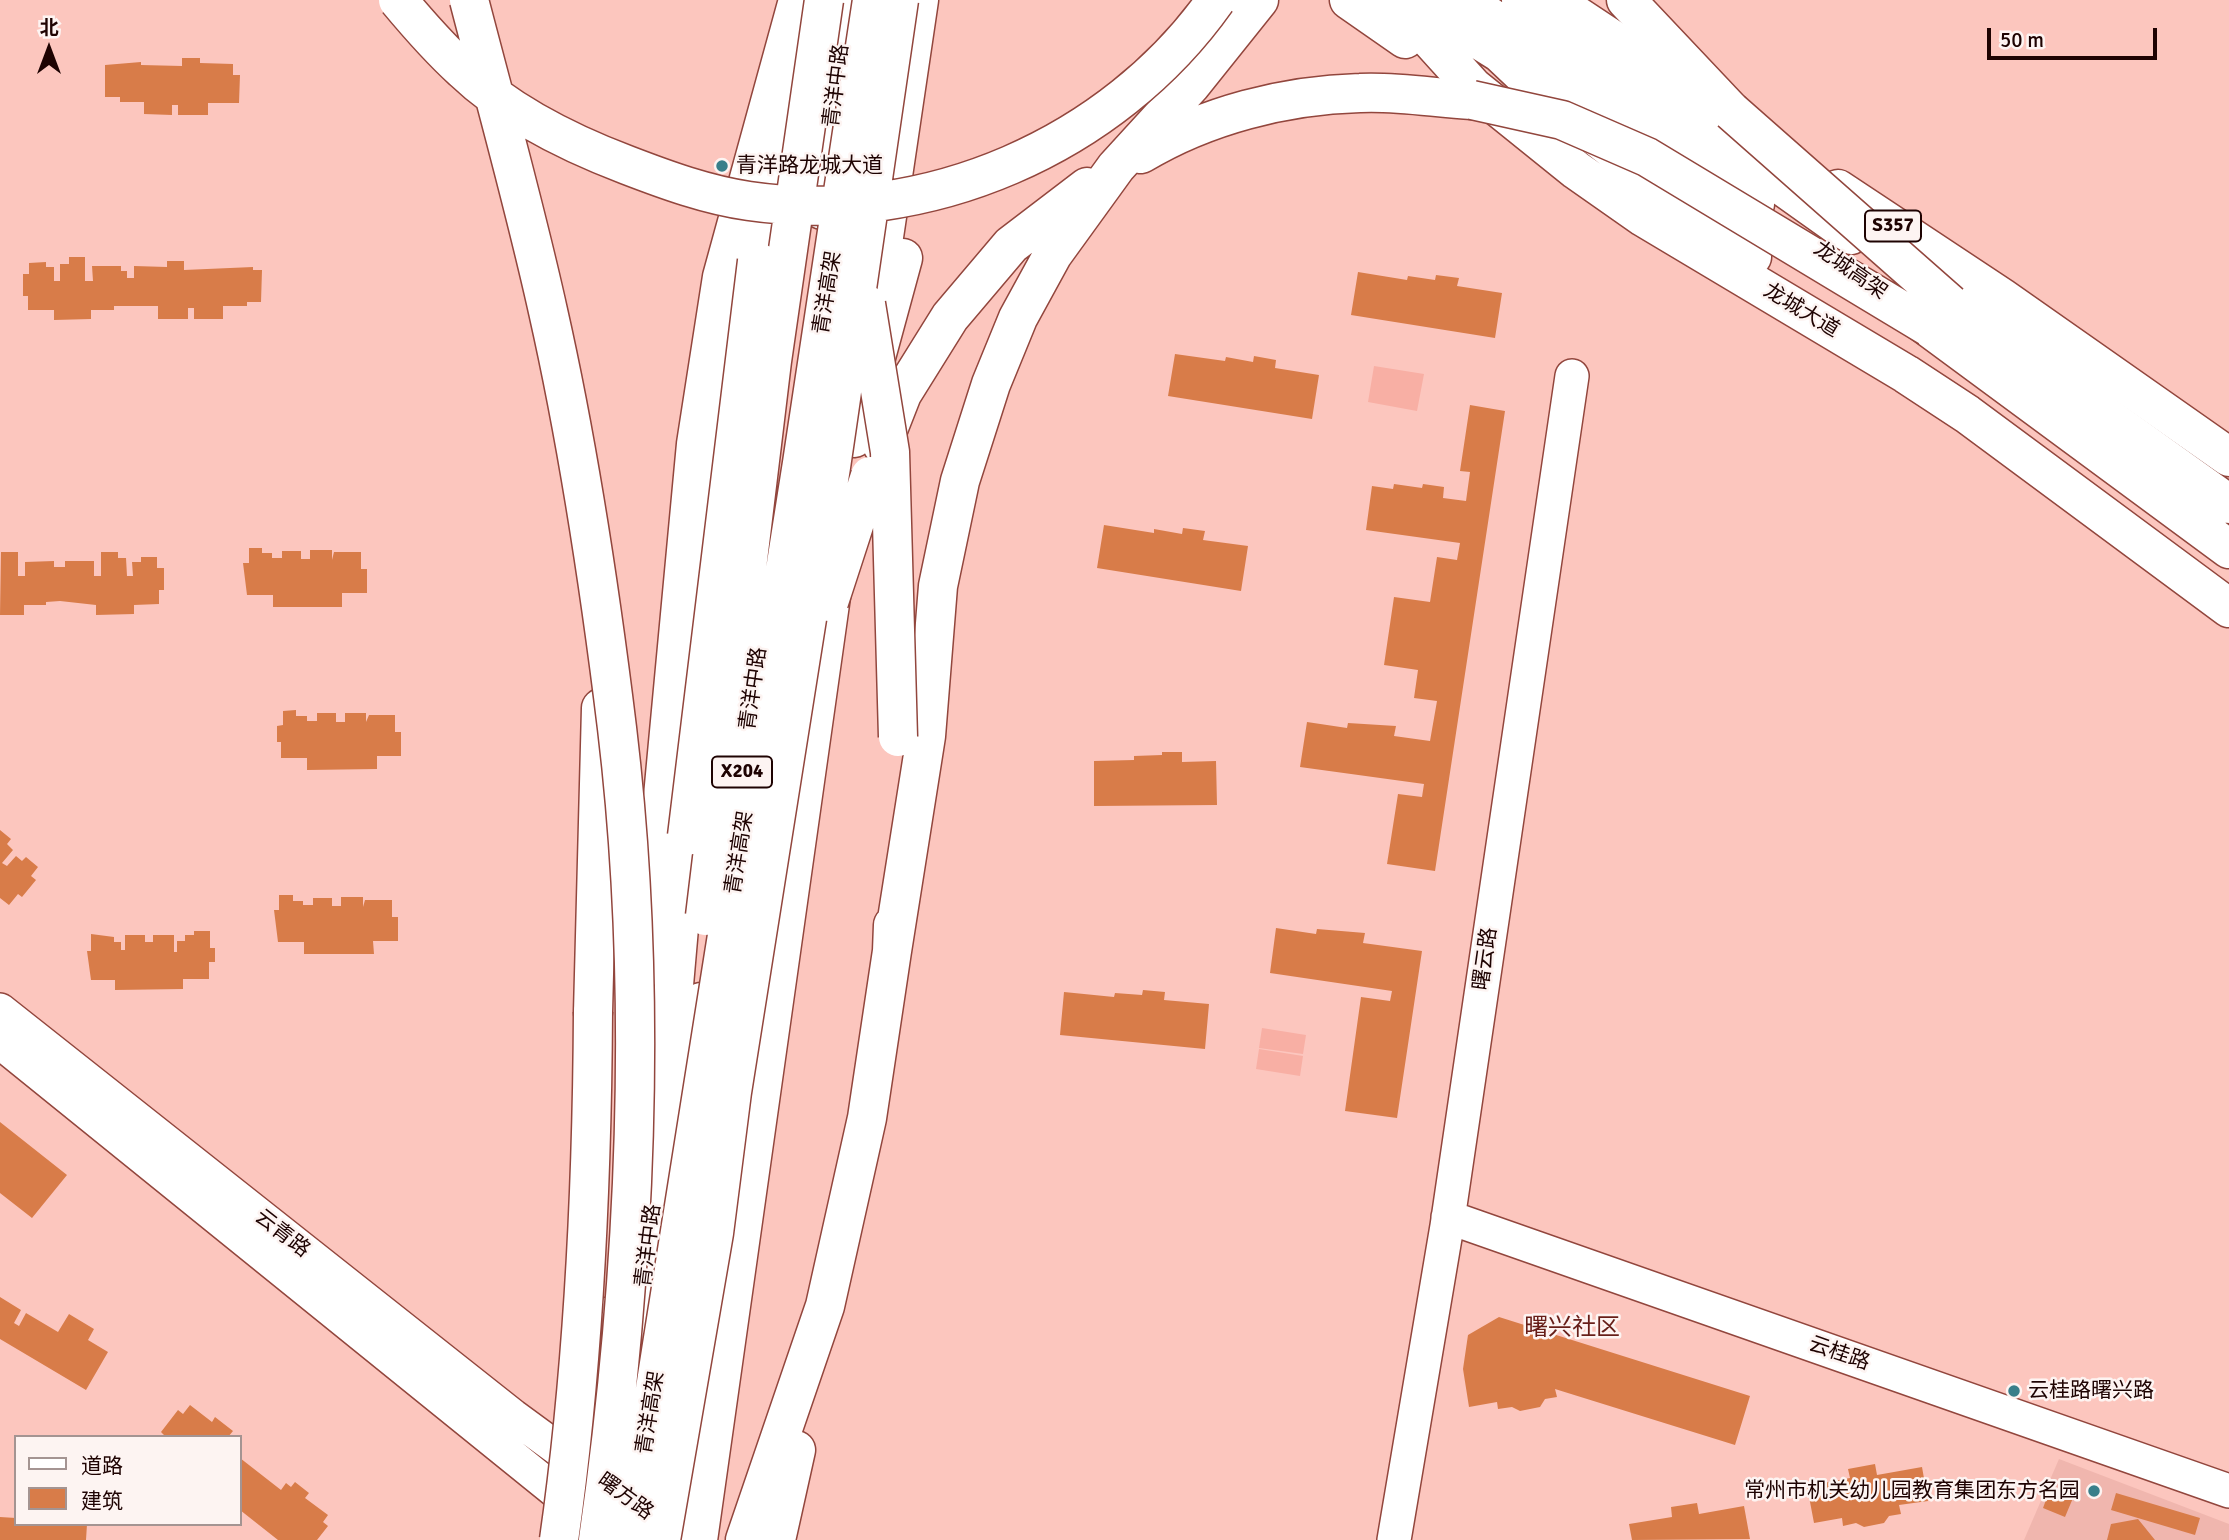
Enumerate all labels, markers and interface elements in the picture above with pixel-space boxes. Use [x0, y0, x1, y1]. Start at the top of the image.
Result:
north arrow [14, 14, 84, 84]
scale bar [1991, 14, 2161, 58]
text: 北 [39, 16, 59, 40]
text: 50 m [2000, 27, 2044, 53]
street label: 青洋中路 [819, 43, 855, 129]
place label: 青洋路龙城大道 [736, 153, 883, 179]
marker: 青洋路龙城大道 [714, 158, 730, 174]
road number: S357 [1865, 210, 1921, 242]
street label: 龙城高架 [1808, 237, 1892, 305]
street label: 青洋高架 [809, 250, 847, 336]
street label: 龙城大道 [1759, 279, 1843, 343]
street label: 青洋中路 [736, 646, 772, 732]
road number: X204 [712, 757, 772, 788]
street label: 青洋高架 [721, 810, 759, 896]
street label: 曙云路 [1469, 926, 1503, 992]
street label: 青洋中路 [631, 1203, 667, 1289]
street label: 云青路 [249, 1205, 315, 1263]
district label: 曙兴社区 [1524, 1315, 1620, 1343]
street label: 云桂路 [1805, 1332, 1873, 1376]
street label: 青洋高架 [632, 1370, 670, 1456]
place label: 云桂路曙兴路 [2028, 1378, 2154, 1404]
marker: 云桂路曙兴路 [2006, 1383, 2022, 1399]
legend [14, 1435, 242, 1526]
text: 道路 [81, 1453, 123, 1479]
street label: 曙方路 [592, 1468, 658, 1526]
place label: 常州市机关幼儿园教育集团东方名园 [1744, 1478, 2080, 1504]
marker: 常州市机关幼儿园教育集团东方名园 [2086, 1483, 2102, 1499]
text: 建筑 [81, 1488, 123, 1514]

